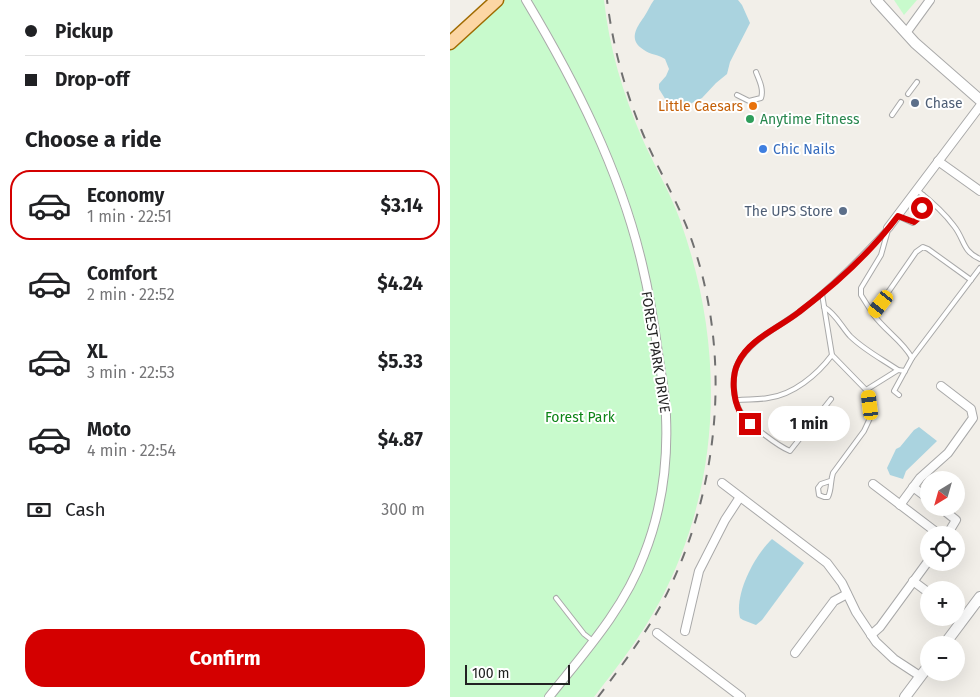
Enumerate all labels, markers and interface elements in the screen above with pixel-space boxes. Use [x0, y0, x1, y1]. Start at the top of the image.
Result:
text: Pickup [55, 20, 113, 43]
text: Drop-off [55, 68, 129, 91]
place label: Chase [925, 95, 963, 112]
marker: Chase [909, 97, 921, 109]
place label: Little Caesars [658, 98, 743, 115]
marker: Little Caesars [747, 100, 759, 112]
place label: Anytime Fitness [760, 111, 860, 128]
marker: Anytime Fitness [744, 113, 756, 125]
text: Choose a ride [25, 126, 161, 153]
place label: Chic Nails [773, 141, 835, 158]
marker: Chic Nails [757, 143, 769, 155]
icon: car [27, 183, 72, 228]
text: Economy [87, 184, 164, 207]
text: $3.14 [380, 194, 423, 217]
route start [911, 197, 933, 219]
place label: The UPS Store [744, 203, 833, 220]
marker: The UPS Store [837, 205, 849, 217]
text: 1 min · 22:51 [87, 207, 172, 226]
icon: car [27, 261, 72, 306]
text: Comfort [87, 262, 157, 285]
text: $4.24 [377, 272, 423, 295]
text: 2 min · 22:52 [87, 285, 175, 304]
car [865, 288, 896, 320]
street label: FOREST PARK DRIVE [637, 290, 674, 414]
icon: car [27, 339, 72, 384]
text: XL [87, 340, 108, 363]
text: $5.33 [378, 350, 423, 373]
text: 3 min · 22:53 [87, 363, 175, 382]
car [860, 389, 879, 421]
callout: 1 min [768, 406, 850, 442]
park label: Forest Park [545, 409, 616, 426]
route end [739, 413, 761, 435]
text: 1 min [790, 414, 828, 433]
icon: car [27, 417, 72, 462]
text: Moto [87, 418, 131, 441]
text: $4.87 [378, 428, 423, 451]
text: 4 min · 22:54 [87, 441, 176, 460]
north arrow [920, 471, 965, 516]
map controls [920, 471, 965, 681]
icon: cash [25, 496, 53, 524]
text: Cash [65, 498, 106, 521]
text: 300 m [381, 500, 425, 519]
button: locate [920, 526, 965, 571]
button: + [920, 581, 965, 626]
button: Confirm [25, 629, 425, 687]
button: − [920, 636, 965, 681]
scale bar [465, 662, 570, 685]
text: 100 m [472, 665, 509, 682]

